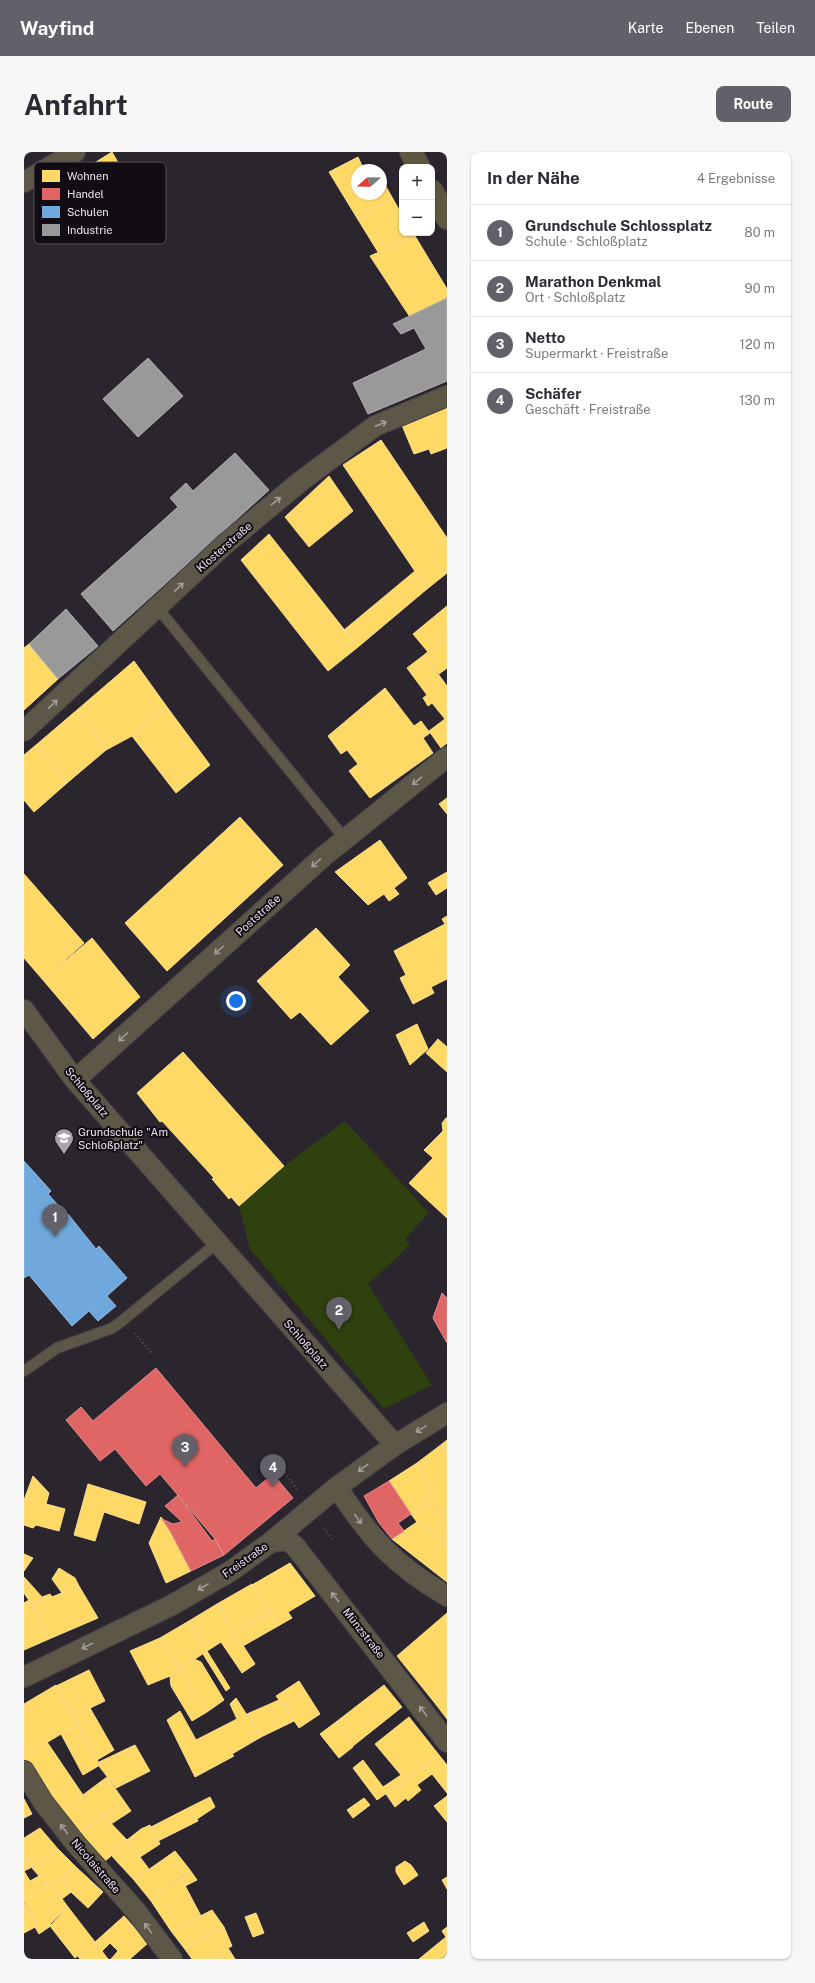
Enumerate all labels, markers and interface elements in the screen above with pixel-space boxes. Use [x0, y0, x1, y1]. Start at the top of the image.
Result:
text: Wayfind [20, 17, 94, 39]
text: Karte [628, 20, 663, 36]
text: Ebenen [685, 20, 734, 36]
text: Teilen [756, 20, 795, 36]
button: Route [716, 86, 791, 122]
text: Anfahrt [24, 88, 128, 121]
legend [34, 162, 166, 244]
north arrow [351, 164, 387, 200]
map controls [399, 164, 435, 236]
button: + [399, 164, 435, 200]
text: In der Nähe [487, 168, 580, 188]
text: Wohnen [67, 170, 108, 182]
text: 4 Ergebnisse [697, 171, 775, 186]
text: Handel [67, 188, 104, 200]
button: − [399, 200, 435, 236]
text: Schulen [67, 206, 109, 218]
text: Grundschule Schlossplatz [525, 217, 712, 234]
text: Industrie [67, 224, 112, 236]
text: 1 [497, 225, 503, 240]
text: 80 m [744, 225, 775, 240]
text: Schule · Schloßplatz [525, 234, 648, 249]
text: Marathon Denkmal [525, 273, 661, 290]
text: 2 [496, 281, 504, 296]
text: 90 m [745, 281, 775, 296]
text: Ort · Schloßplatz [525, 290, 625, 305]
text: Netto [525, 329, 565, 346]
text: 3 [496, 337, 504, 352]
text: 120 m [740, 337, 775, 352]
text: Supermarkt · Freistraße [525, 346, 668, 361]
text: Schäfer [525, 385, 581, 402]
text: 4 [496, 393, 504, 408]
text: 130 m [739, 393, 775, 408]
text: Geschäft · Freistraße [525, 402, 651, 417]
one-way arrow [374, 420, 386, 427]
one-way arrow [271, 497, 282, 506]
street label: Klosterstraße [194, 520, 254, 574]
one-way arrow [174, 583, 184, 592]
one-way arrow [47, 700, 57, 709]
one-way arrow [411, 777, 422, 785]
one-way arrow [311, 858, 321, 868]
street label: Poststraße [233, 892, 283, 938]
one-way arrow [214, 945, 224, 955]
your location [226, 991, 246, 1011]
one-way arrow [118, 1032, 128, 1041]
street label: Schloßplatz [63, 1065, 111, 1119]
place label: Grundschule "Am Schloßplatz" [78, 1126, 168, 1151]
school or university icon: Grundschule "Am Schloßplatz" [53, 1127, 75, 1155]
pin: 1 [42, 1204, 68, 1237]
pin: 2 [326, 1297, 352, 1330]
street label: Schloßplatz [282, 1317, 330, 1371]
one-way arrow [416, 1425, 427, 1433]
pin: 3 [172, 1434, 198, 1467]
pin: 4 [260, 1454, 286, 1487]
one-way arrow [358, 1464, 369, 1472]
one-way arrow [354, 1514, 362, 1525]
street label: Freistraße [220, 1540, 270, 1580]
one-way arrow [197, 1584, 209, 1592]
one-way arrow [331, 1591, 340, 1602]
street label: Münzstraße [341, 1605, 387, 1661]
one-way arrow [82, 1643, 94, 1650]
one-way arrow [419, 1705, 428, 1716]
one-way arrow [60, 1823, 68, 1834]
street label: Nicolaistraße [69, 1836, 123, 1896]
one-way arrow [144, 1922, 153, 1933]

